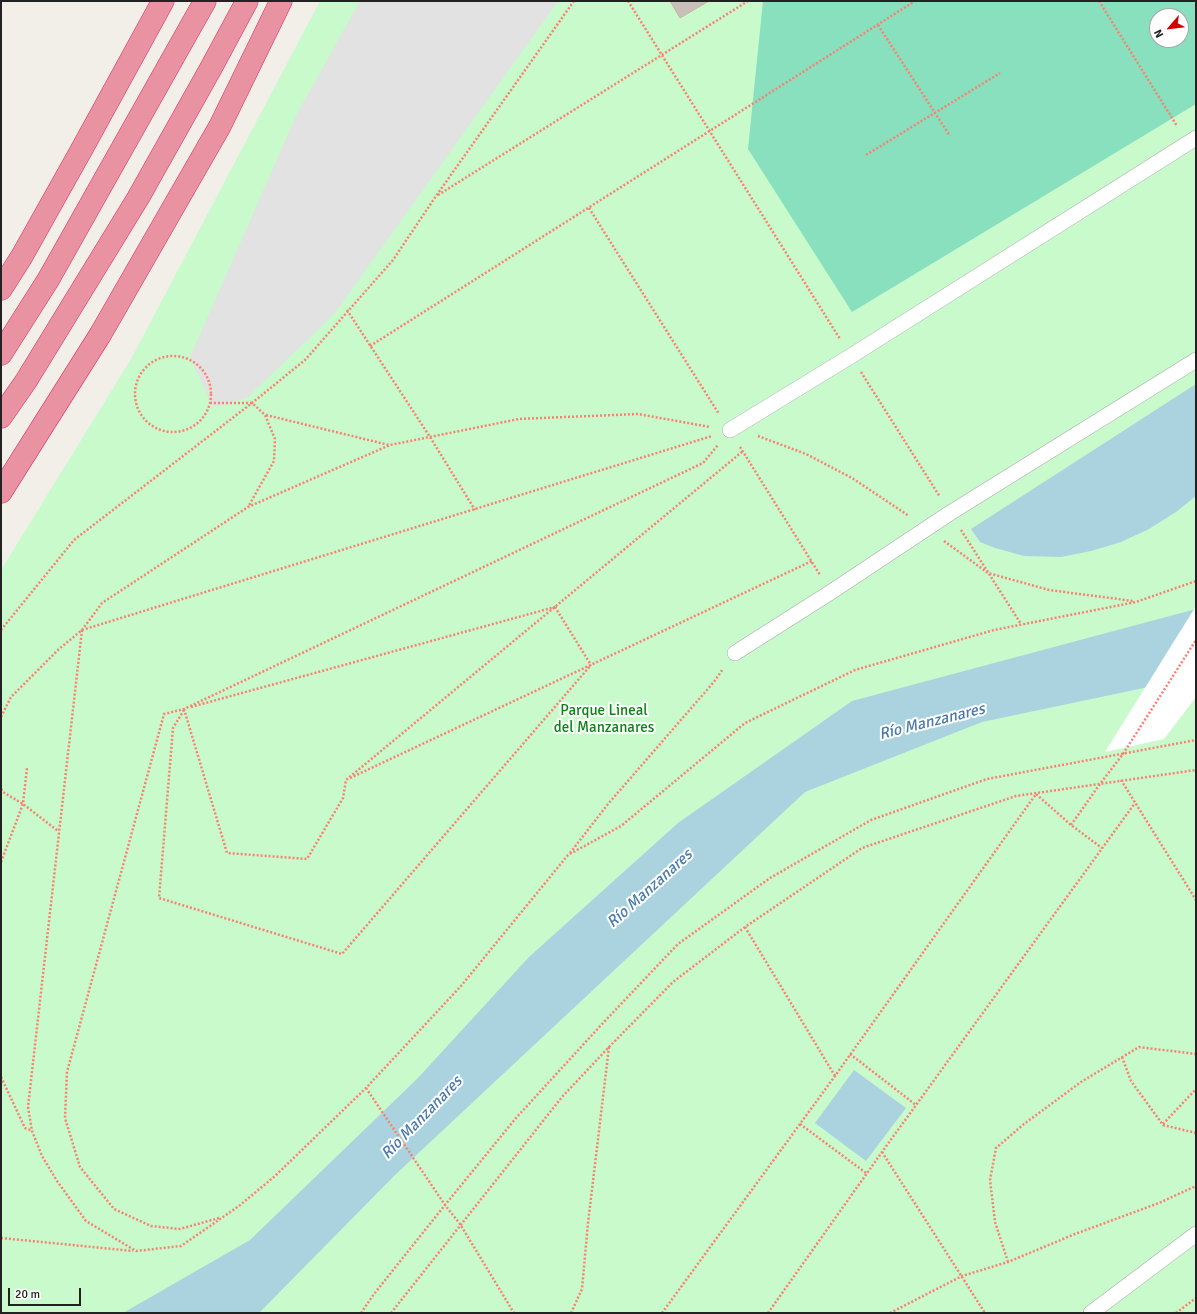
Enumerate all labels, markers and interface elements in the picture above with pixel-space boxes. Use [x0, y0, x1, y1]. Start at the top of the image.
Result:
north arrow [1149, 8, 1189, 48]
text: N [1151, 27, 1166, 40]
water label: Río Manzanares [877, 700, 987, 744]
park label: Parque Lineal del Manzanares [554, 702, 654, 737]
water label: Río Manzanares [603, 846, 697, 932]
water label: Río Manzanares [378, 1072, 466, 1164]
scale bar [10, 1280, 83, 1306]
text: 20 m [15, 1287, 40, 1302]

